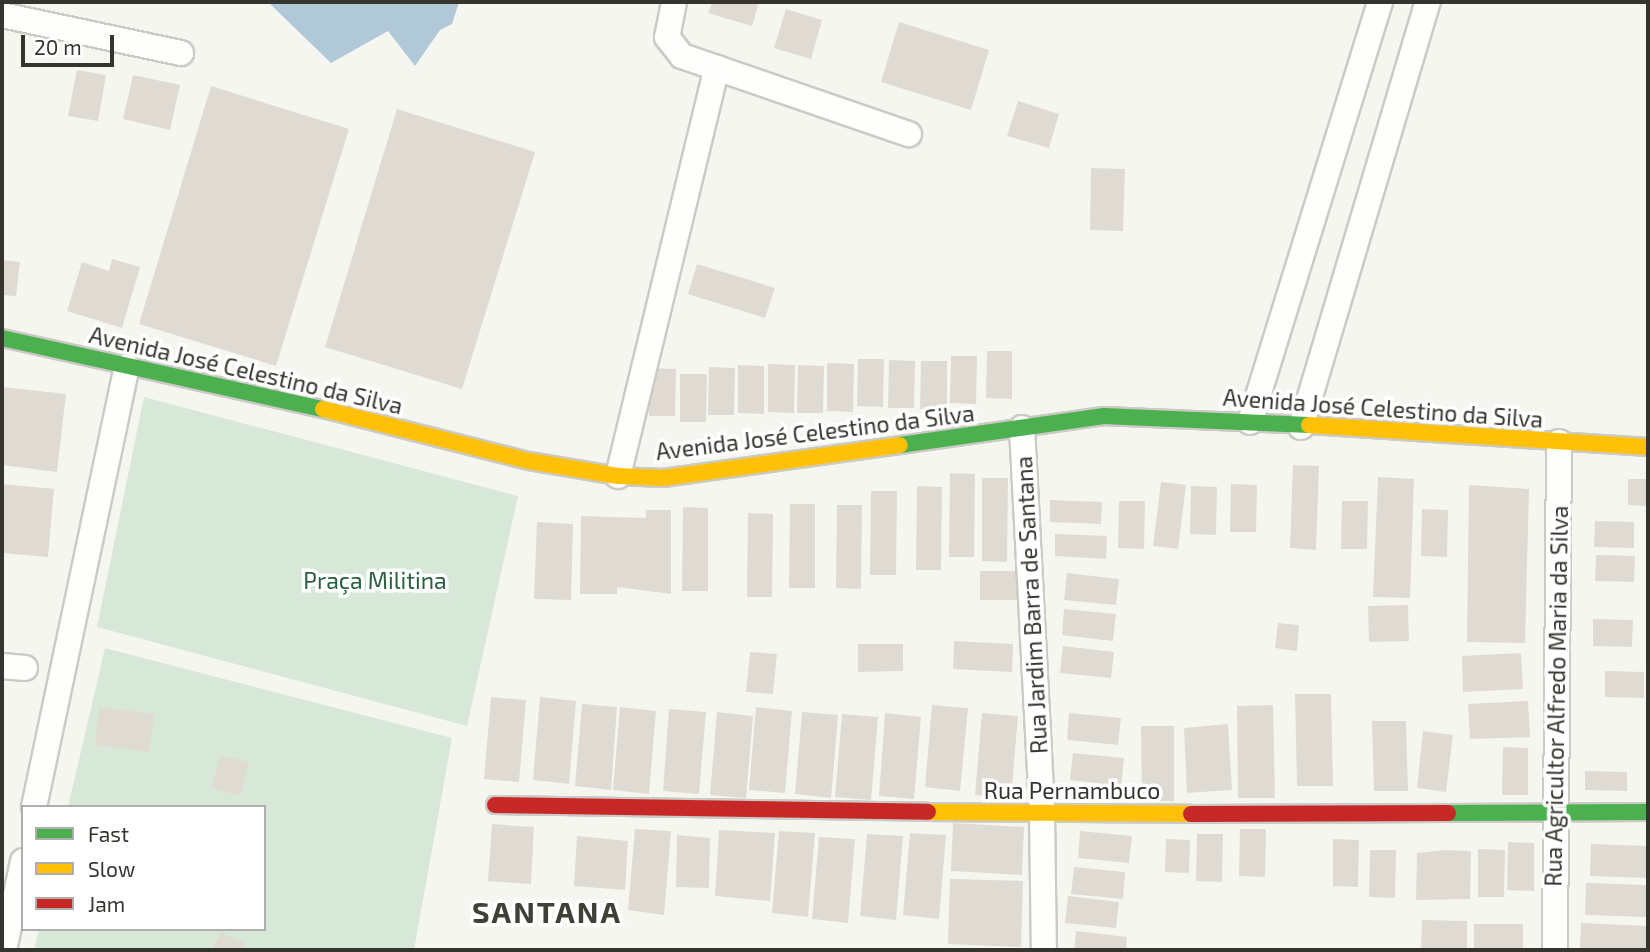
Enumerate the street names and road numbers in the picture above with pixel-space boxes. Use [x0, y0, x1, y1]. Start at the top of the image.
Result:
street label: Avenida José Celestino da Silva [86, 320, 406, 420]
street label: Avenida José Celestino da Silva [1222, 383, 1544, 433]
street label: Avenida José Celestino da Silva [654, 399, 976, 465]
street label: Rua Jardim Barra de Santana [1009, 455, 1053, 755]
street label: Rua Agricultor Alfredo Maria da Silva [1539, 504, 1573, 888]
street label: Rua Pernambuco [984, 776, 1160, 804]

